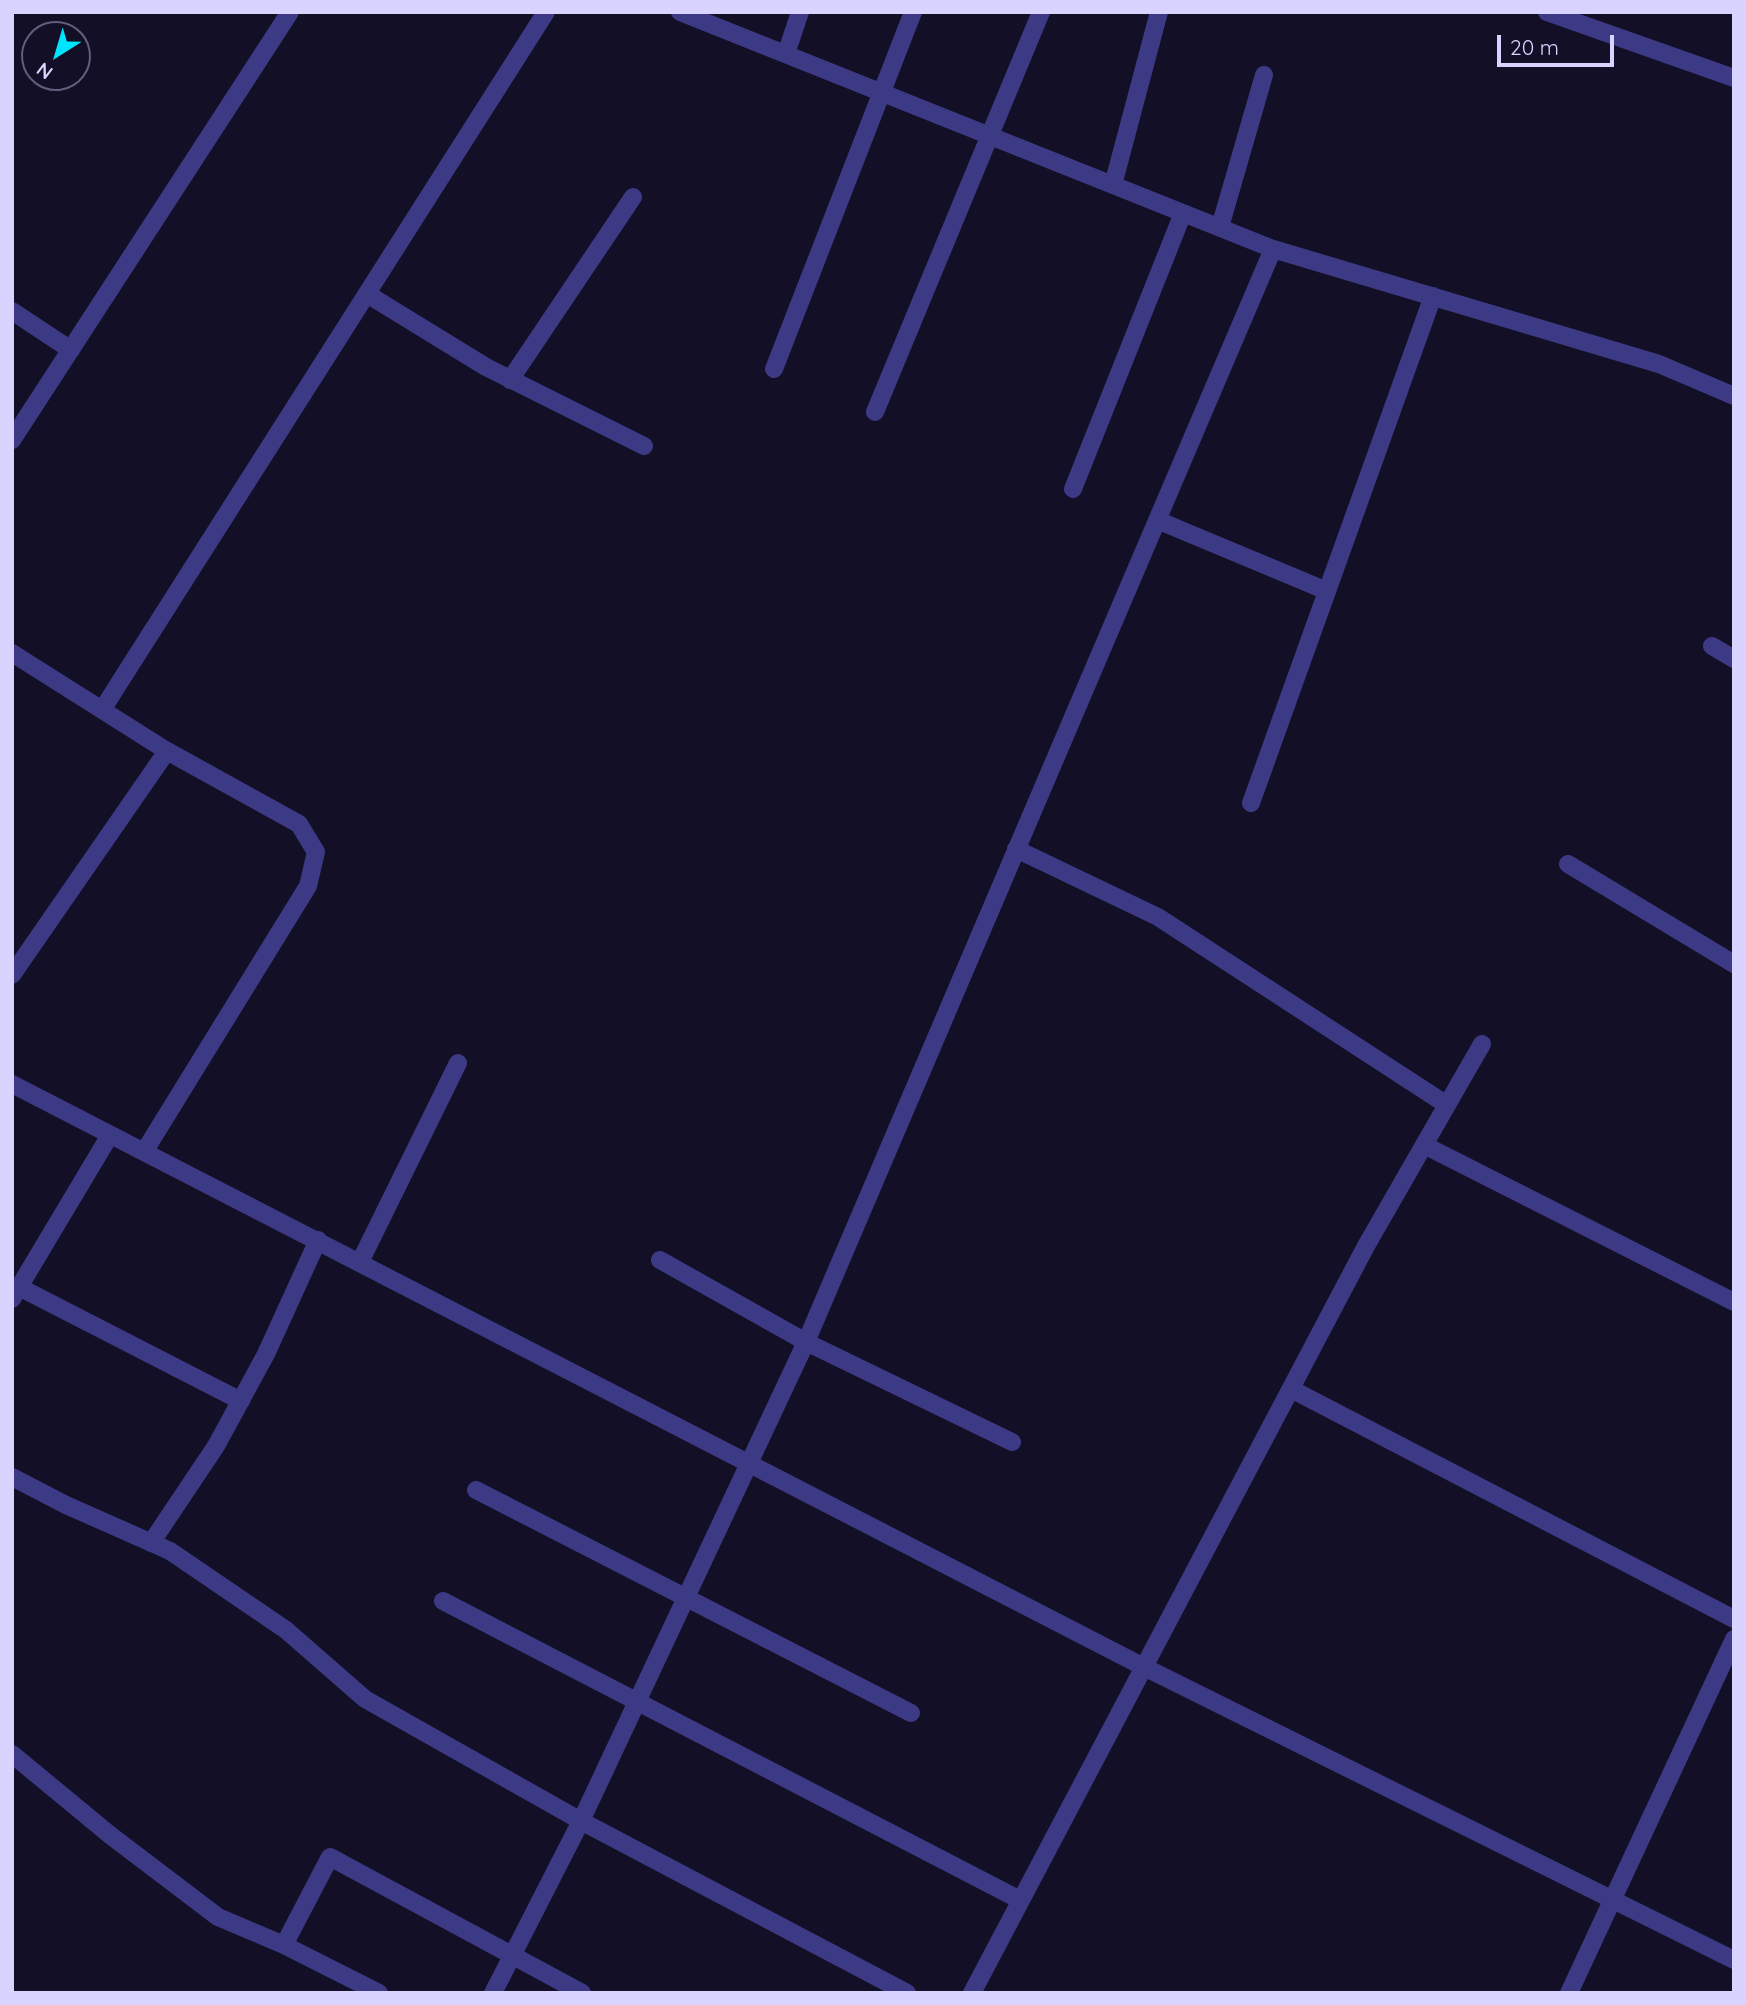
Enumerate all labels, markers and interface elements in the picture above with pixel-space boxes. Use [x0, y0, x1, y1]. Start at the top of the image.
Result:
north arrow [21, 21, 91, 91]
scale bar [1501, 21, 1618, 65]
text: 20 m [1510, 34, 1559, 60]
text: N [32, 57, 57, 85]

